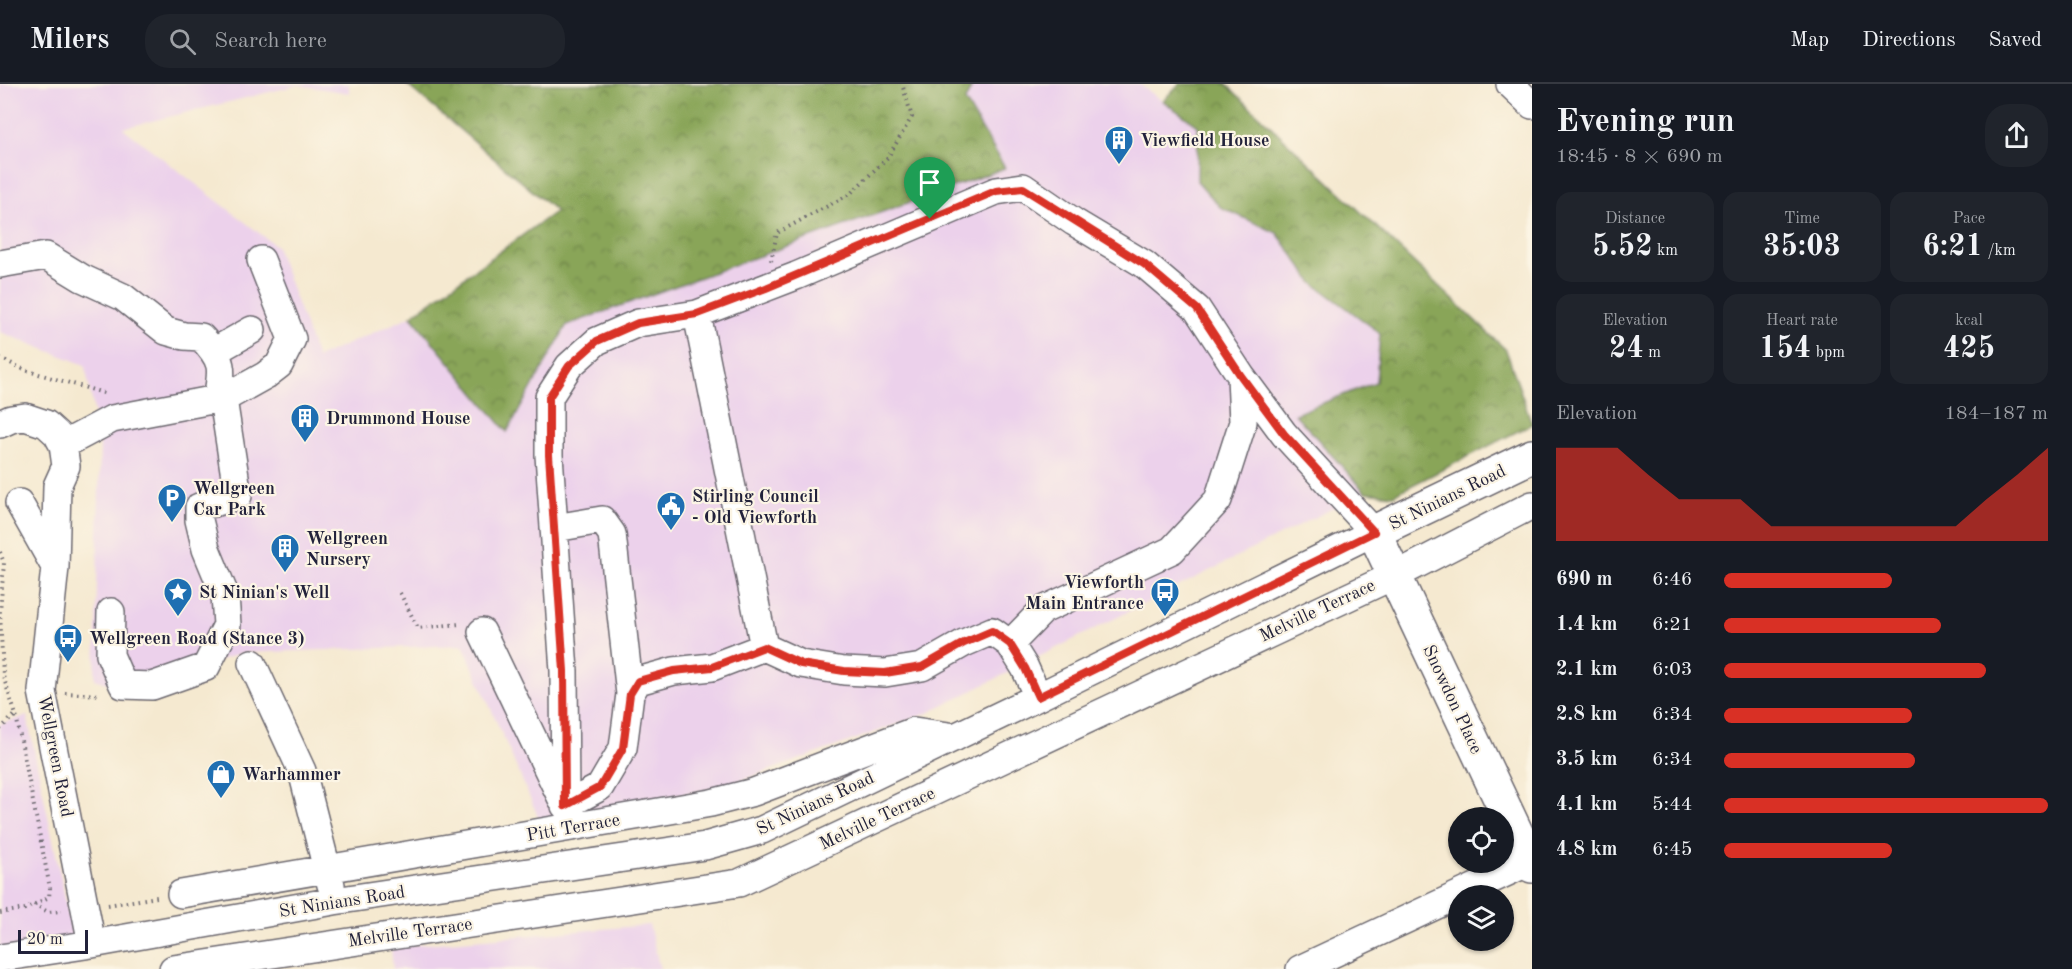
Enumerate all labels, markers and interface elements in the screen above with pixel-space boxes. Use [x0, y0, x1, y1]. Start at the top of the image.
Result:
search box [145, 14, 565, 68]
icon: search [166, 25, 199, 58]
text: Milers [30, 27, 109, 55]
text: Search here [214, 30, 327, 52]
text: Map [1790, 30, 1829, 51]
text: Directions [1862, 30, 1956, 51]
text: Saved [1989, 30, 2042, 51]
button: share [1985, 104, 2048, 167]
text: Evening run [1556, 106, 1735, 139]
building icon: Viewfield House [1103, 124, 1135, 166]
place label: Viewfield House [1140, 132, 1269, 150]
text: 18:45 · 8 × 690 m [1556, 147, 1723, 167]
pin [904, 157, 955, 219]
icon: arrive [913, 166, 946, 199]
text: Distance [1605, 211, 1665, 227]
text: Time [1784, 211, 1820, 227]
text: Pace [1953, 211, 1985, 227]
text: 5.52 [1592, 232, 1653, 262]
text: 35:03 [1763, 232, 1841, 262]
text: 6:21 [1922, 232, 1983, 262]
text: km [1653, 243, 1678, 259]
text: /km [1983, 243, 2016, 259]
text: Elevation [1602, 313, 1668, 329]
text: Heart rate [1766, 313, 1838, 329]
text: kcal [1955, 313, 1983, 329]
text: 24 [1609, 334, 1644, 364]
text: 154 [1759, 334, 1811, 364]
text: 425 [1943, 334, 1995, 364]
text: m [1644, 345, 1661, 361]
text: bpm [1811, 345, 1845, 361]
building icon: Drummond House [289, 402, 321, 444]
text: Elevation [1556, 404, 1637, 424]
text: 184–187 m [1945, 404, 2048, 424]
place label: Drummond House [326, 410, 471, 428]
street label: St Ninians Road [1386, 462, 1509, 534]
place label: Wellgreen Car Park [193, 480, 275, 519]
parking icon: Wellgreen Car Park [156, 482, 188, 524]
place label: Stirling Council - Old Viewforth [692, 488, 819, 527]
public building icon: Stirling Council - Old Viewforth [655, 490, 687, 532]
place label: Wellgreen Nursery [306, 530, 388, 569]
building icon: Wellgreen Nursery [269, 532, 301, 574]
text: 690 m [1556, 570, 1612, 590]
text: 6:46 [1652, 570, 1692, 590]
place label: Viewforth Main Entrance [1026, 574, 1144, 613]
place icon: St Ninian's Well [162, 576, 194, 618]
bus stop icon: Viewforth Main Entrance [1149, 576, 1181, 618]
street label: Melville Terrace [1257, 576, 1378, 646]
place label: St Ninian's Well [199, 584, 330, 602]
text: 1.4 km [1556, 615, 1618, 635]
text: 6:21 [1652, 615, 1692, 635]
bus stop icon: Wellgreen Road (Stance 3) [52, 622, 84, 664]
place label: Wellgreen Road (Stance 3) [89, 630, 305, 648]
street label: Snowdon Place [1419, 642, 1485, 757]
text: 2.1 km [1556, 660, 1618, 680]
text: 6:03 [1652, 660, 1692, 680]
street label: Wellgreen Road [34, 694, 76, 819]
text: 2.8 km [1556, 705, 1618, 725]
text: 6:34 [1652, 705, 1692, 725]
text: 3.5 km [1556, 750, 1618, 770]
text: 6:34 [1652, 750, 1692, 770]
shop icon: Warhammer [205, 758, 237, 800]
place label: Warhammer [242, 766, 341, 784]
street label: St Ninians Road [754, 769, 877, 839]
street label: Melville Terrace [817, 784, 938, 854]
text: 4.1 km [1556, 795, 1618, 815]
text: 5:44 [1652, 795, 1692, 815]
map controls [1448, 807, 1514, 951]
button: locate [1448, 807, 1514, 873]
street label: Pitt Terrace [525, 811, 621, 845]
text: 4.8 km [1556, 840, 1618, 860]
text: 6:45 [1652, 840, 1692, 860]
street label: St Ninians Road [278, 883, 406, 921]
button: layers [1448, 885, 1514, 951]
street label: Melville Terrace [347, 915, 473, 951]
scale bar [18, 927, 88, 954]
text: 20 m [27, 932, 63, 948]

